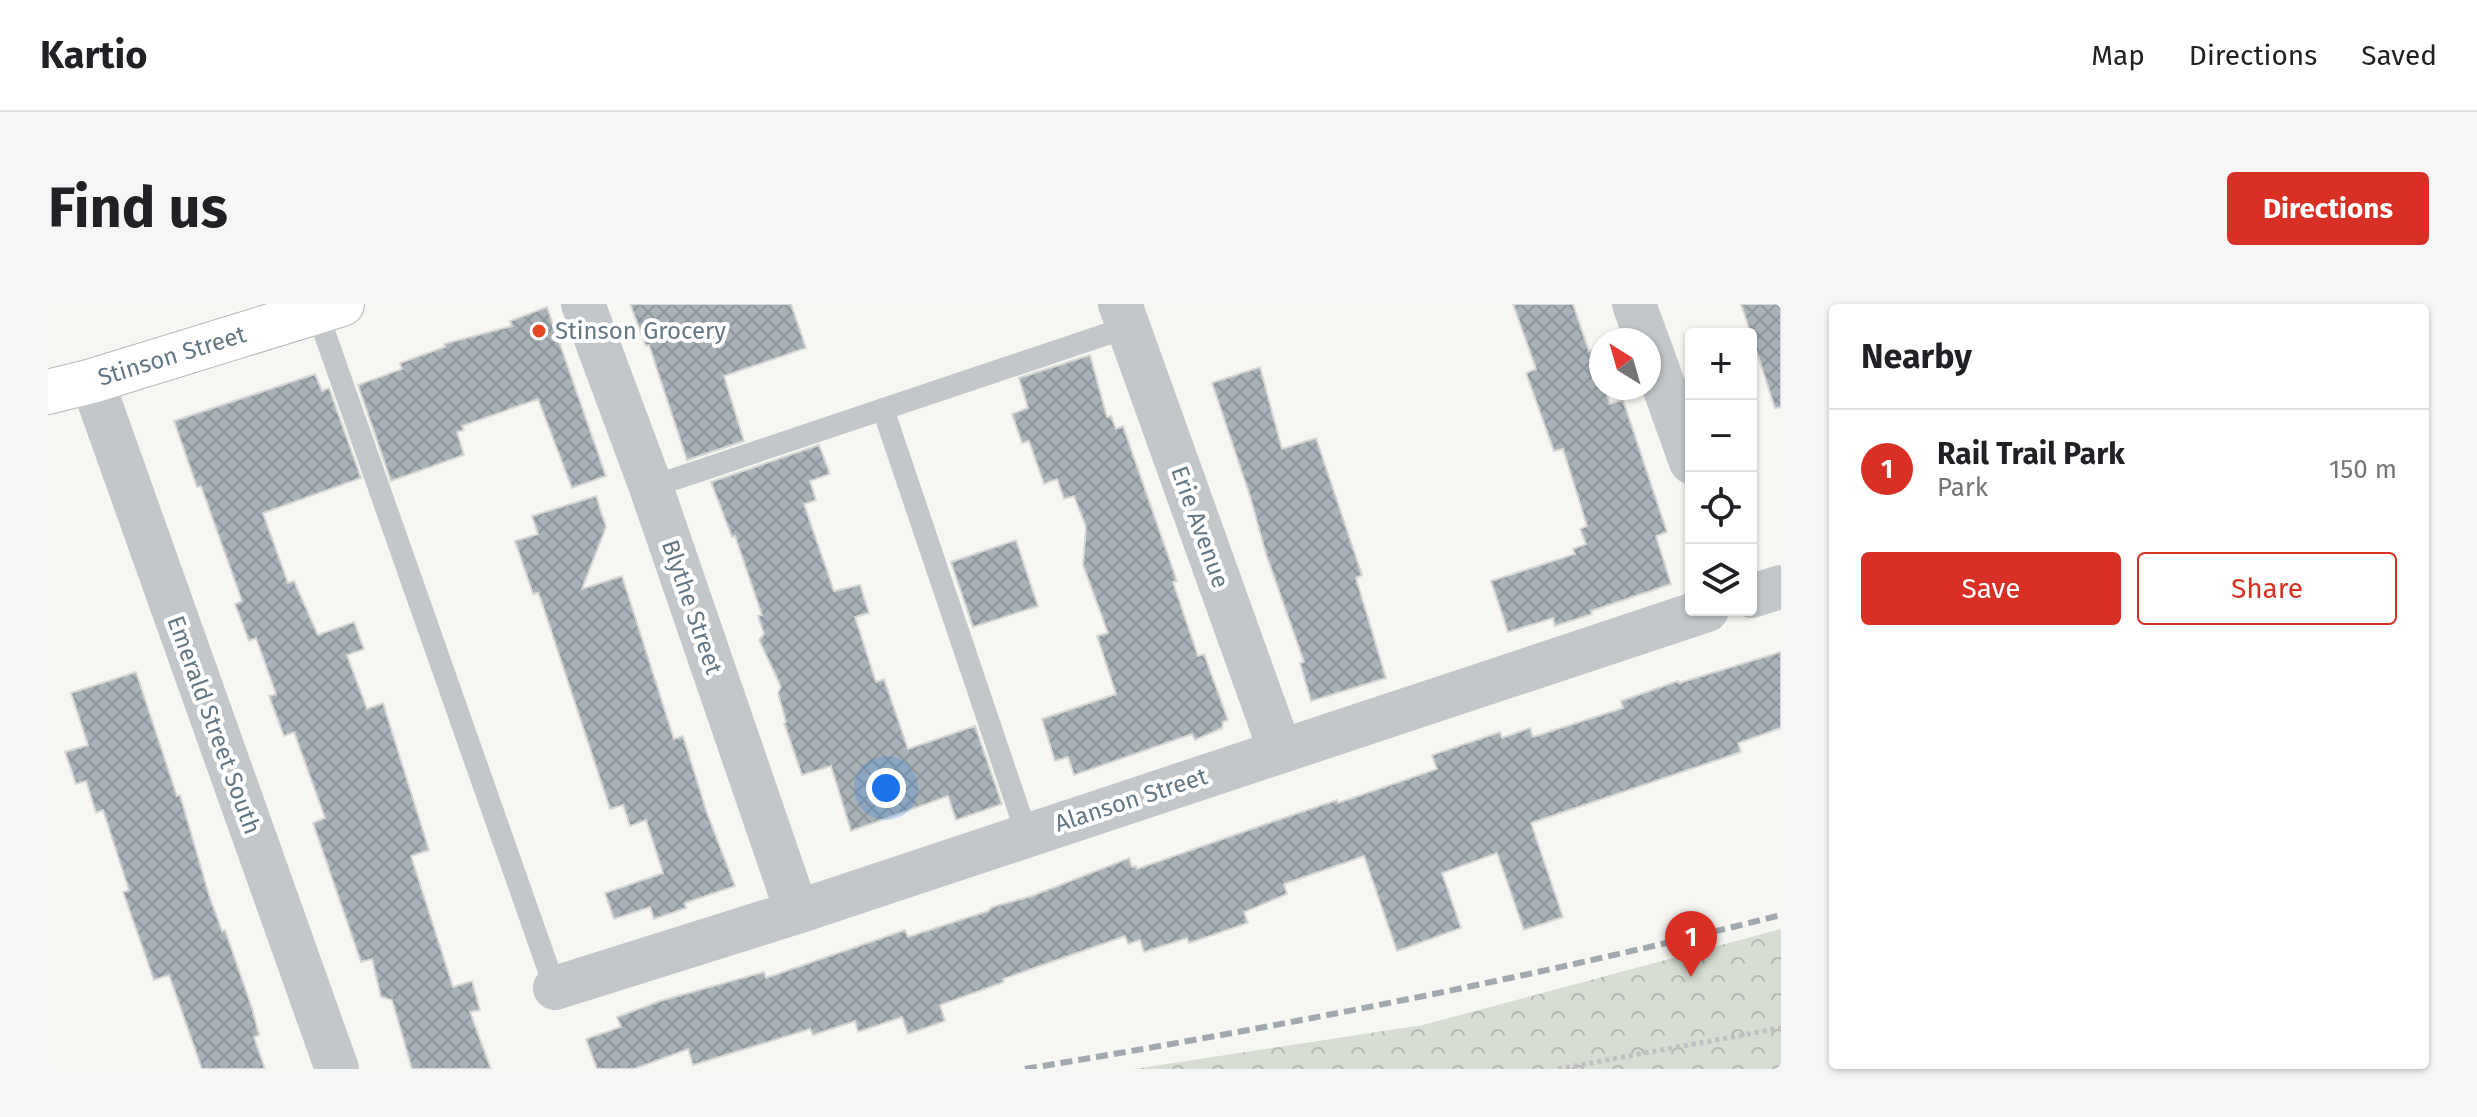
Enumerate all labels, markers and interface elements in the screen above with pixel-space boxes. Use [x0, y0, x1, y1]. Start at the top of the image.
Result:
text: Kartio [40, 32, 147, 78]
text: Map [2091, 39, 2145, 72]
text: Directions [2189, 39, 2317, 72]
text: Saved [2361, 39, 2437, 72]
button: Directions [2227, 172, 2429, 245]
text: Find us [48, 175, 228, 242]
place label: Stinson Grocery [555, 317, 726, 345]
street label: Stinson Street [95, 320, 250, 392]
marker: Stinson Grocery [530, 322, 548, 340]
north arrow [1589, 328, 1661, 400]
map controls [1685, 328, 1757, 616]
button: + [1685, 328, 1757, 400]
text: Nearby [1861, 336, 1972, 377]
button: − [1685, 400, 1757, 472]
text: Rail Trail Park [1937, 436, 2125, 472]
text: 1 [1881, 454, 1893, 485]
text: 150 m [2329, 454, 2397, 485]
street label: Erie Avenue [1165, 462, 1235, 592]
button: locate [1685, 472, 1757, 544]
text: Park [1937, 472, 1988, 503]
street label: Blythe Street [656, 536, 728, 678]
button: layers [1685, 544, 1757, 616]
button: Save [1861, 552, 2121, 625]
button: Share [2137, 552, 2397, 625]
street label: Emerald Street South [161, 612, 267, 838]
street label: Alanson Street [1051, 762, 1211, 838]
your location [866, 768, 906, 808]
pin: 1 [1665, 911, 1717, 977]

